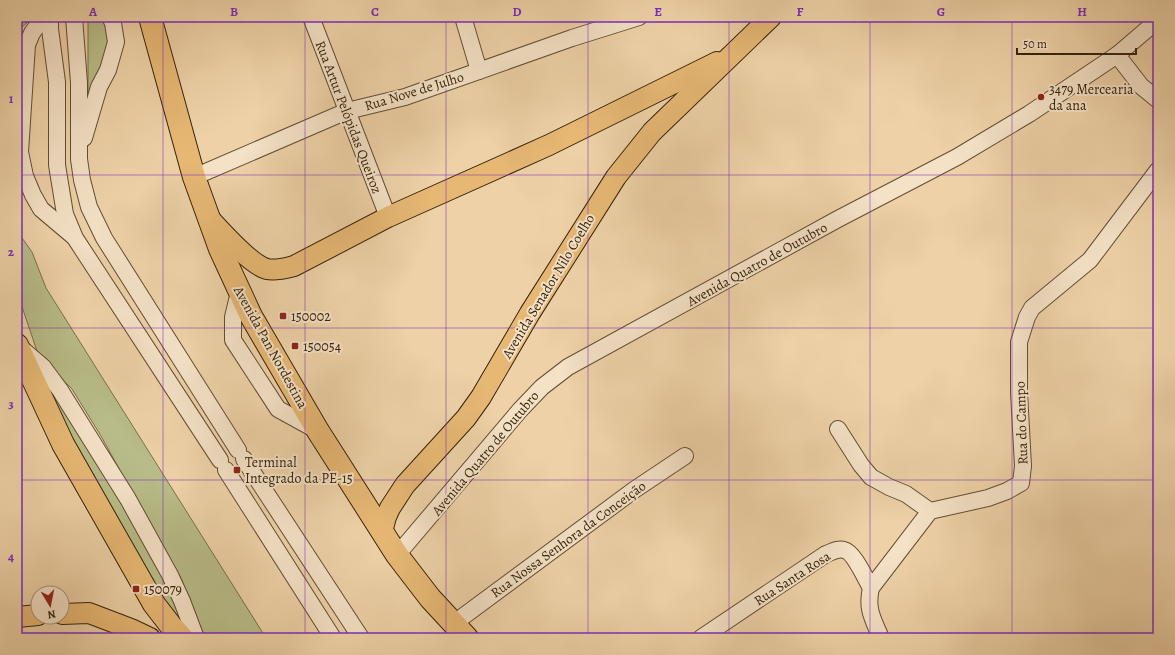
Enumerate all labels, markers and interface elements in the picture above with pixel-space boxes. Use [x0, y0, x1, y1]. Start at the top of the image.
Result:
text: A [88, 3, 98, 20]
text: B [230, 3, 238, 20]
text: C [371, 3, 379, 20]
text: D [512, 3, 522, 20]
text: E [654, 3, 662, 20]
text: F [797, 3, 804, 20]
text: G [937, 3, 945, 20]
text: H [1077, 3, 1087, 20]
scale bar [1017, 30, 1136, 56]
text: 50 m [1023, 36, 1047, 52]
street label: Rua Artur Pelópidas Queiroz [311, 38, 386, 196]
street label: Rua Nove de Julho [362, 67, 466, 116]
place label: 3479 Mercearia da ana [1049, 80, 1134, 115]
text: 1 [9, 90, 14, 107]
marker: 3479 Mercearia da ana [1036, 92, 1046, 102]
street label: Avenida Senador Nilo Coelho [497, 210, 599, 363]
street label: Avenida Quatro de Outubro [683, 218, 831, 311]
text: 2 [8, 243, 15, 260]
street label: Avenida Pan Nordestina [229, 282, 312, 412]
place label: 150002 [291, 307, 331, 326]
marker: 150002 [278, 311, 288, 321]
place label: 150054 [303, 337, 341, 356]
marker: 150054 [290, 341, 300, 351]
street label: Rua do Campo [1011, 381, 1032, 465]
street label: Avenida Quatro de Outubro [427, 387, 543, 520]
text: 3 [8, 395, 14, 412]
place label: Terminal Integrado da PE-15 [245, 453, 353, 488]
marker: Terminal Integrado da PE-15 [232, 465, 242, 475]
street label: Rua Nossa Senhora da Conceição [487, 477, 650, 602]
street label: Rua Santa Rosa [750, 546, 835, 610]
text: 4 [8, 548, 14, 565]
place label: 150079 [144, 580, 182, 599]
marker: 150079 [131, 584, 141, 594]
north arrow [30, 585, 70, 625]
text: N [46, 606, 57, 622]

